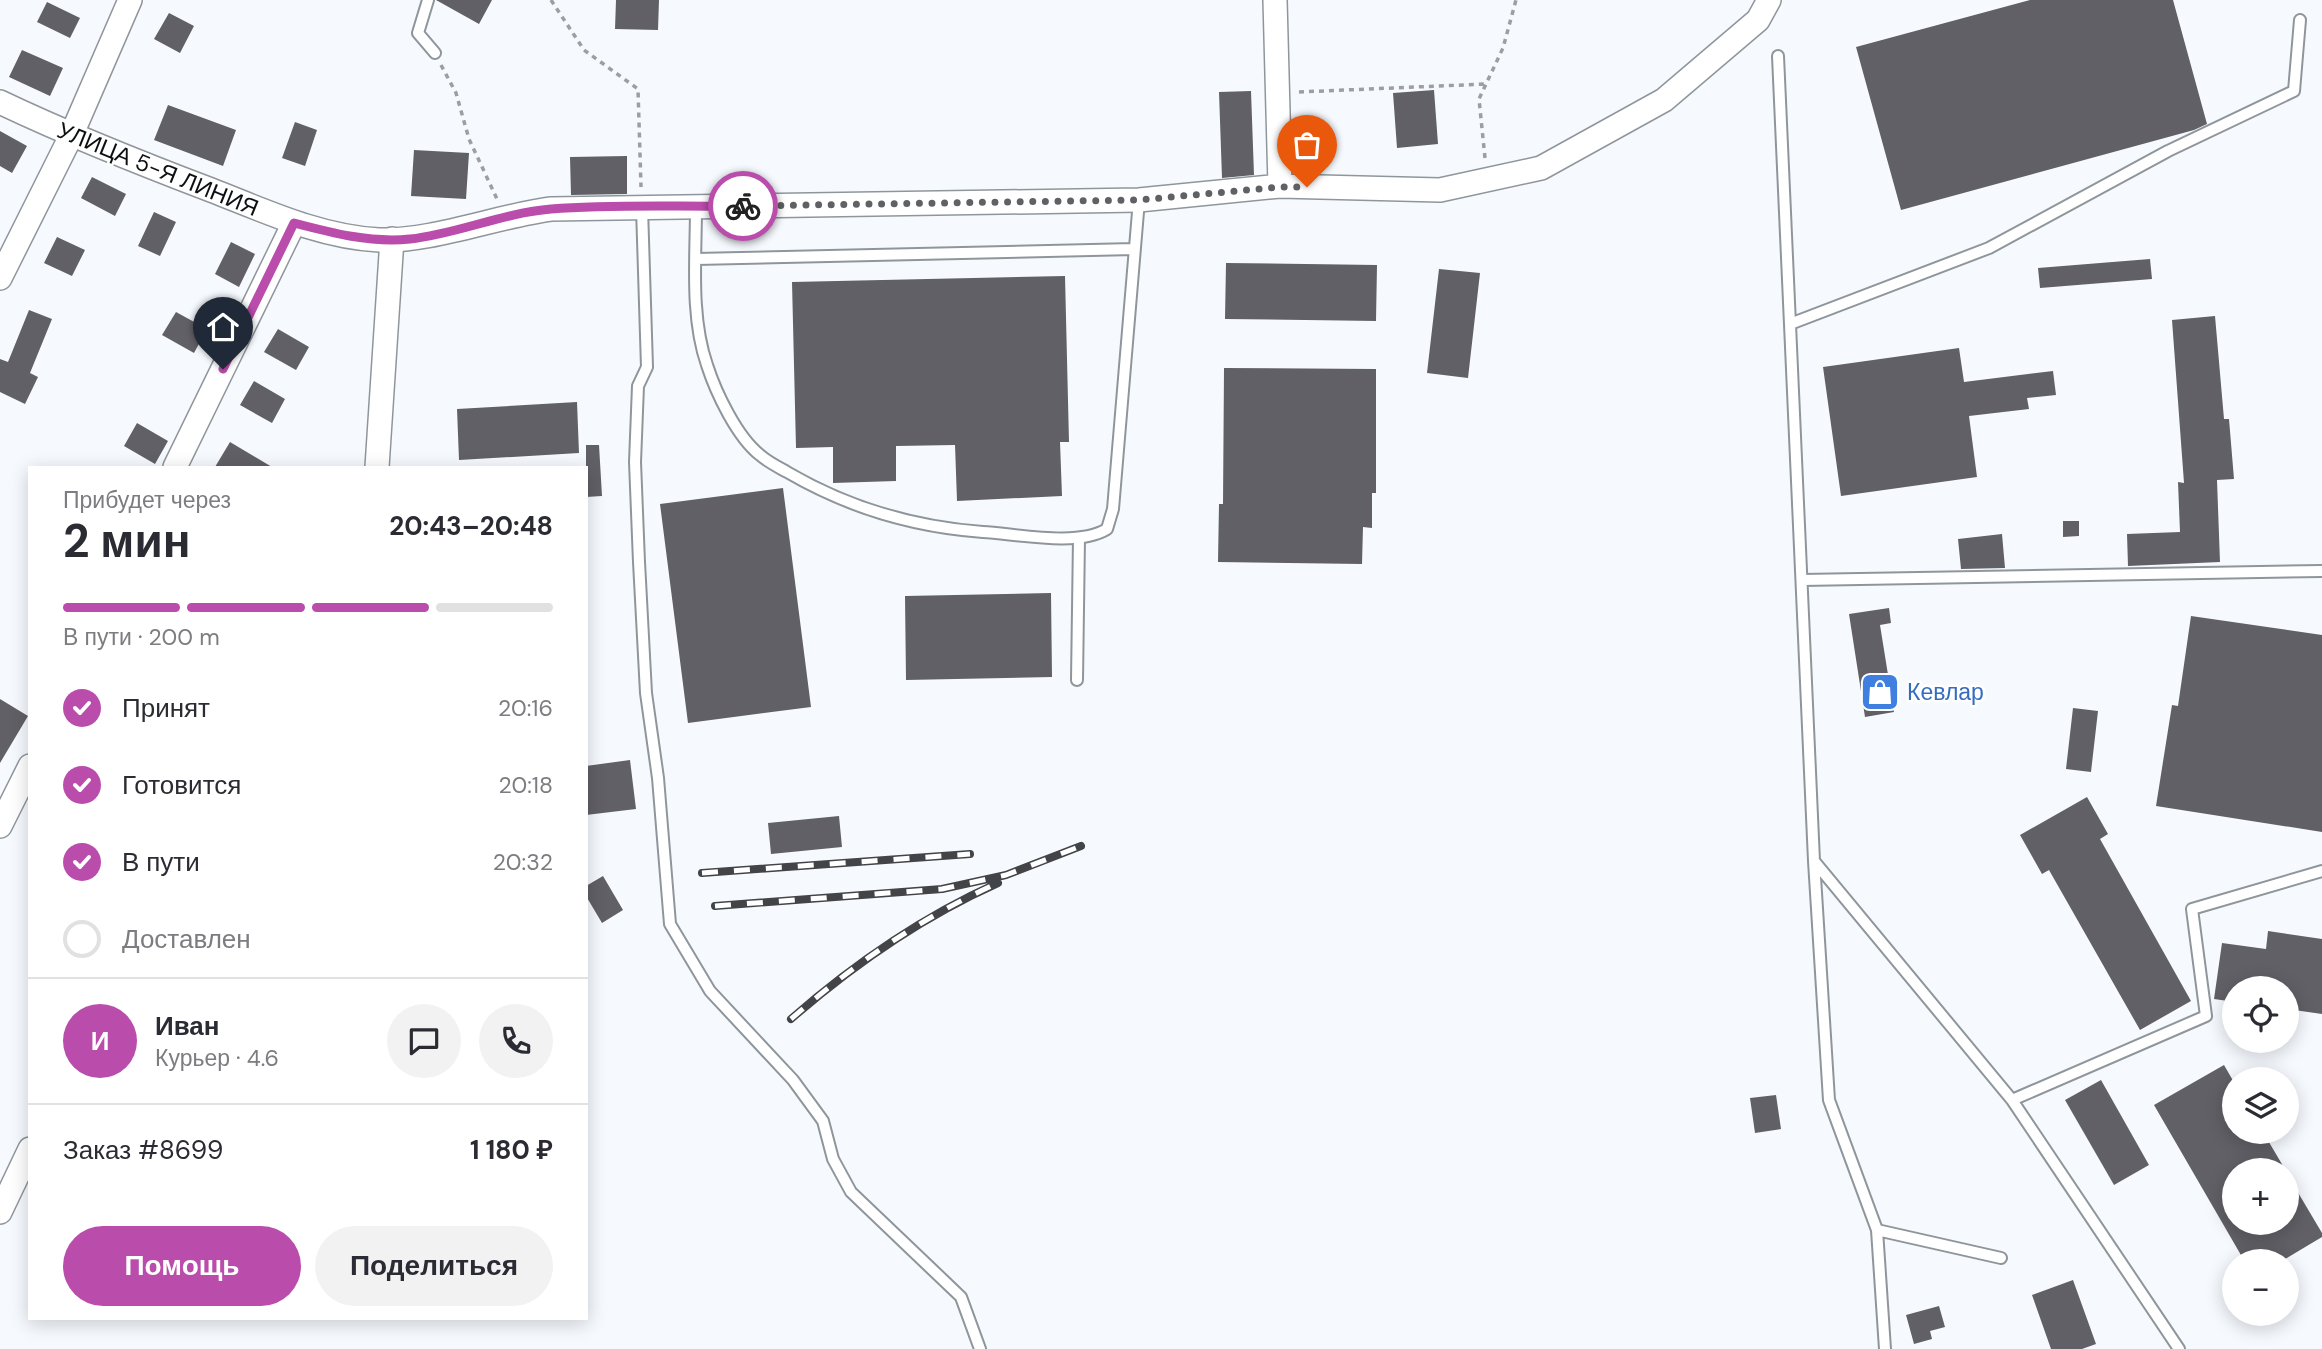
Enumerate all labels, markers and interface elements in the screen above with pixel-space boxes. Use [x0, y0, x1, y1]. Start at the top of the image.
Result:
street label: УЛИЦА 5-Я ЛИНИЯ [53, 115, 263, 223]
pin [1277, 115, 1337, 187]
icon: bag [1288, 126, 1326, 164]
courier [708, 171, 778, 241]
icon: bike [724, 187, 762, 225]
pin [193, 297, 253, 369]
icon: home [204, 308, 242, 346]
text: Прибудет через [63, 485, 231, 515]
text: 20:43–20:48 [389, 509, 553, 543]
text: 2 мин [63, 511, 190, 571]
text: В пути · 200 m [63, 622, 220, 652]
shop icon: Кевлар [1859, 671, 1901, 713]
place label: Кевлар [1907, 677, 1984, 707]
icon: check [63, 689, 101, 727]
text: Принят [122, 691, 210, 725]
text: 20:16 [498, 693, 553, 723]
icon: check [63, 766, 101, 804]
text: Готовится [122, 768, 241, 802]
text: 20:18 [498, 770, 553, 800]
icon: check [63, 843, 101, 881]
text: В пути [122, 845, 200, 879]
text: 20:32 [493, 847, 553, 877]
text: Доставлен [122, 922, 251, 956]
map controls [2222, 976, 2299, 1326]
button: locate [2222, 976, 2299, 1053]
button: chat [387, 1004, 461, 1078]
button: phone [479, 1004, 553, 1078]
text: Иван [155, 1009, 220, 1043]
text: И [91, 1024, 109, 1058]
text: Курьер · 4.6 [155, 1043, 279, 1073]
button: layers [2222, 1067, 2299, 1144]
text: Заказ #8699 [63, 1133, 223, 1167]
text: 1 180 ₽ [470, 1133, 553, 1167]
button: + [2222, 1158, 2299, 1235]
button: Помощь [63, 1226, 301, 1306]
button: Поделиться [315, 1226, 553, 1306]
button: − [2222, 1249, 2299, 1326]

